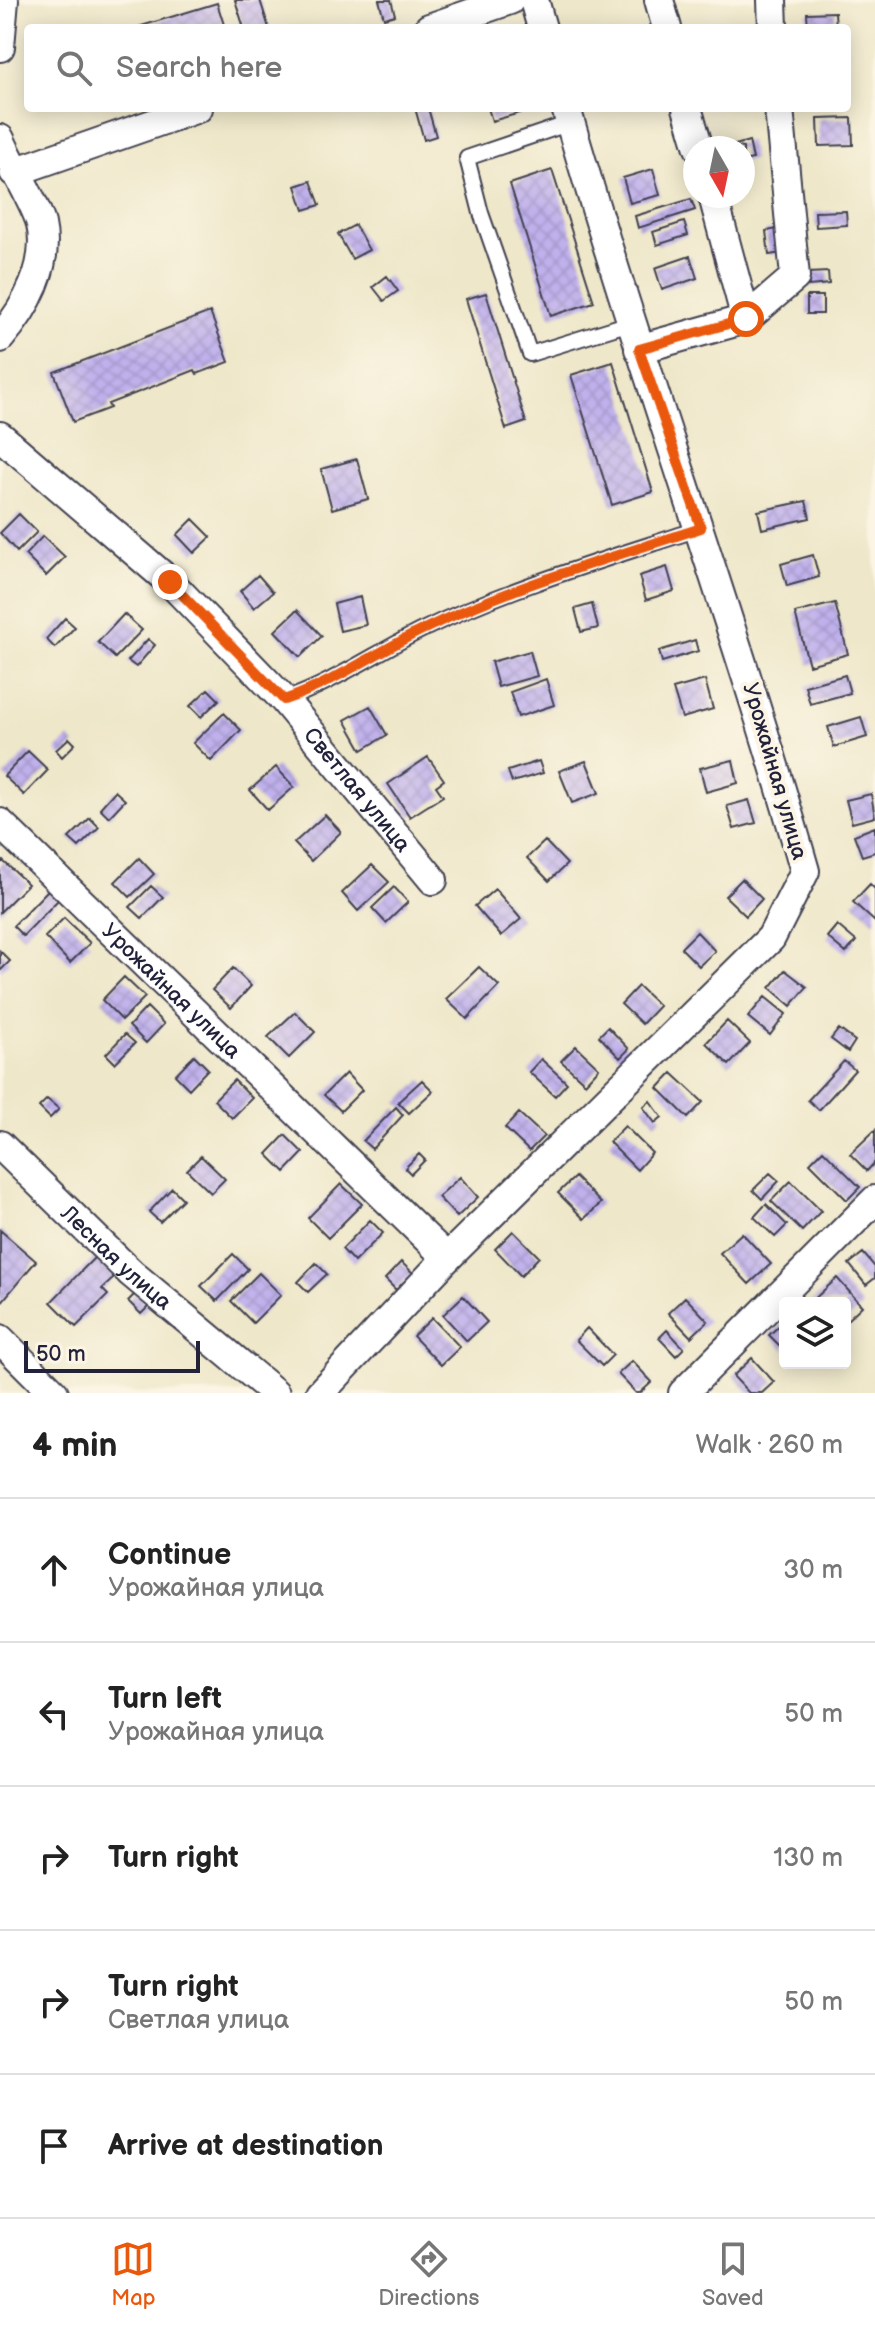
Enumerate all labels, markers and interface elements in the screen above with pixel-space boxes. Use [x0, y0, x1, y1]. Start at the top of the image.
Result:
search box [24, 24, 851, 112]
icon: search [52, 46, 96, 90]
text: Search here [116, 50, 282, 86]
north arrow [683, 136, 755, 208]
route start [728, 301, 764, 337]
route end [152, 564, 188, 600]
street label: Урожайная улица [736, 680, 813, 863]
street label: Светлая улица [297, 722, 416, 858]
street label: Урожайная улица [96, 918, 246, 1065]
street label: Лесная улица [54, 1199, 177, 1316]
map controls [779, 1297, 851, 1369]
button: layers [779, 1297, 851, 1369]
scale bar [24, 1337, 200, 1373]
text: 50 m [36, 1341, 86, 1368]
text: 4 min [32, 1425, 118, 1466]
text: Walk · 260 m [696, 1430, 843, 1461]
text: Continue [108, 1537, 231, 1573]
icon: ahead [32, 1548, 76, 1592]
text: 30 m [783, 1555, 843, 1586]
text: Урожайная улица [108, 1573, 324, 1604]
text: Turn left [108, 1681, 222, 1717]
icon: left [32, 1692, 76, 1736]
text: 50 m [784, 1699, 843, 1730]
text: Урожайная улица [108, 1717, 324, 1748]
icon: right [32, 1836, 76, 1880]
text: Turn right [108, 1840, 239, 1876]
text: 130 m [773, 1843, 843, 1874]
text: Turn right [108, 1969, 239, 2005]
icon: right [32, 1980, 76, 2024]
text: 50 m [784, 1987, 843, 2018]
text: Светлая улица [108, 2005, 289, 2036]
icon: arrive [32, 2124, 76, 2168]
text: Arrive at destination [108, 2128, 384, 2164]
tab: Map [111, 2237, 156, 2312]
tab: Directions [378, 2237, 479, 2312]
tab: Saved [702, 2237, 764, 2312]

